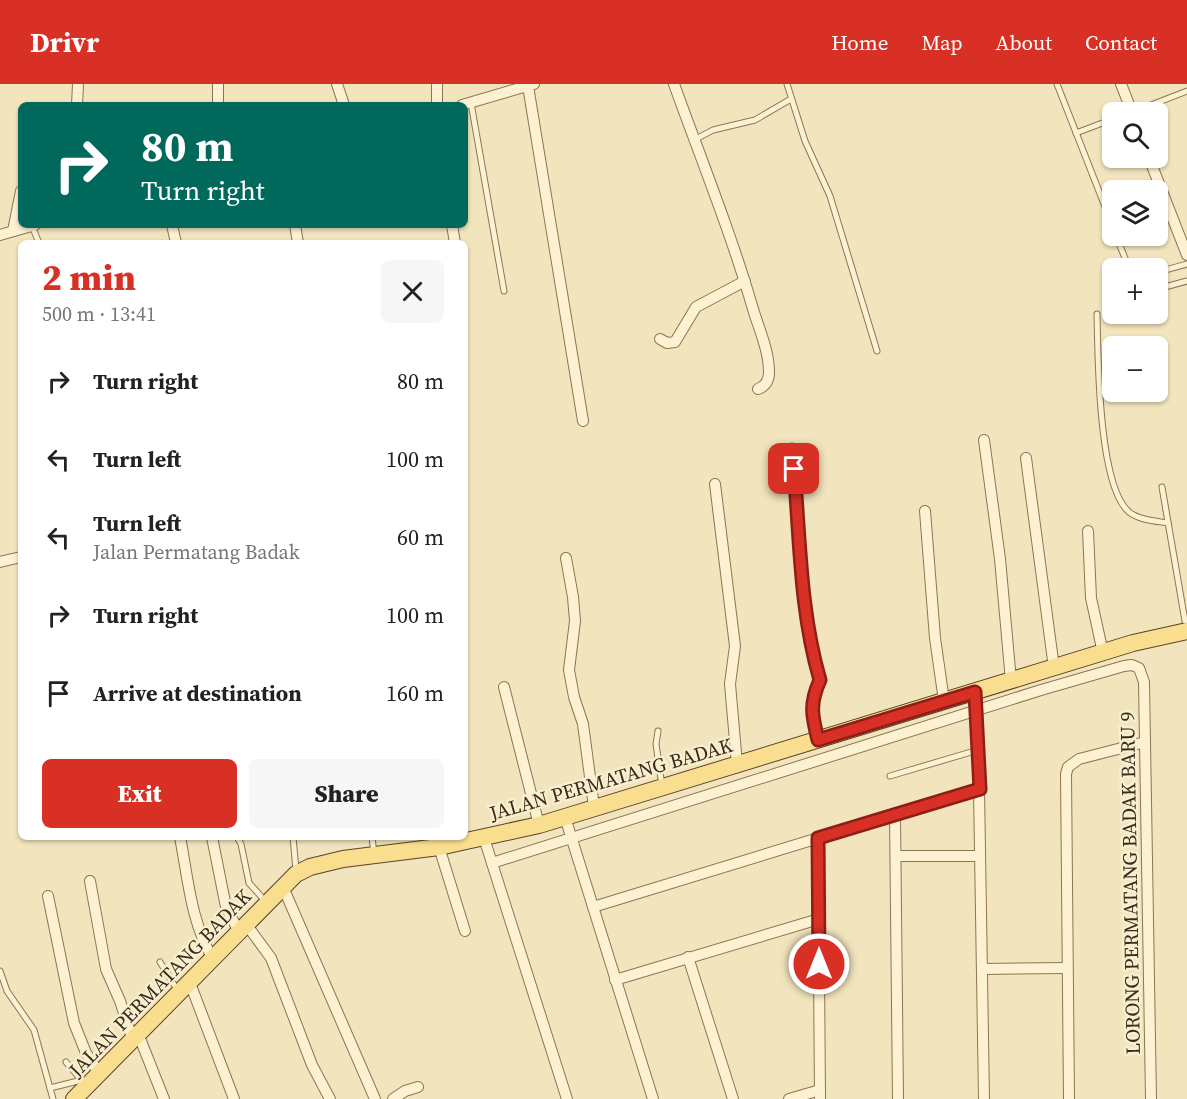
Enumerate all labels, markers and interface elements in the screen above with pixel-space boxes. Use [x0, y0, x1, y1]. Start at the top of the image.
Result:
text: Drivr [30, 23, 99, 61]
text: Home [831, 28, 889, 57]
text: Map [922, 28, 963, 57]
text: About [996, 28, 1052, 57]
text: Contact [1085, 28, 1157, 57]
map controls [1102, 102, 1168, 402]
button: search [1102, 102, 1168, 168]
text: 80 m [141, 117, 234, 175]
icon: right [42, 126, 120, 204]
text: Turn right [141, 172, 265, 209]
button: layers [1102, 180, 1168, 246]
text: 2 min [42, 253, 136, 302]
button: + [1102, 258, 1168, 324]
button: close [381, 260, 444, 323]
text: 500 m · 13:41 [42, 300, 156, 328]
button: − [1102, 336, 1168, 402]
icon: right [42, 365, 75, 398]
text: Turn right [93, 366, 198, 396]
text: 80 m [397, 366, 444, 396]
icon: left [42, 443, 75, 476]
pin [768, 443, 819, 494]
text: Turn left [93, 444, 181, 474]
text: 100 m [386, 444, 444, 474]
icon: arrive [777, 452, 810, 485]
text: Turn left [93, 508, 181, 538]
icon: left [42, 521, 75, 554]
text: 60 m [397, 522, 444, 552]
text: Jalan Permatang Badak [93, 538, 300, 566]
icon: right [42, 599, 75, 632]
text: Turn right [93, 600, 198, 630]
text: 100 m [386, 600, 444, 630]
icon: arrive [42, 677, 75, 710]
text: Arrive at destination [93, 678, 302, 708]
text: 160 m [386, 678, 444, 708]
street label: LORONG PERMATANG BADAK BARU 9 [1113, 711, 1147, 1055]
street label: JALAN PERMATANG BADAK [485, 731, 736, 827]
button: Exit [42, 759, 237, 828]
button: Share [249, 759, 444, 828]
street label: JALAN PERMATANG BADAK [62, 882, 258, 1084]
position arrow [787, 932, 851, 996]

